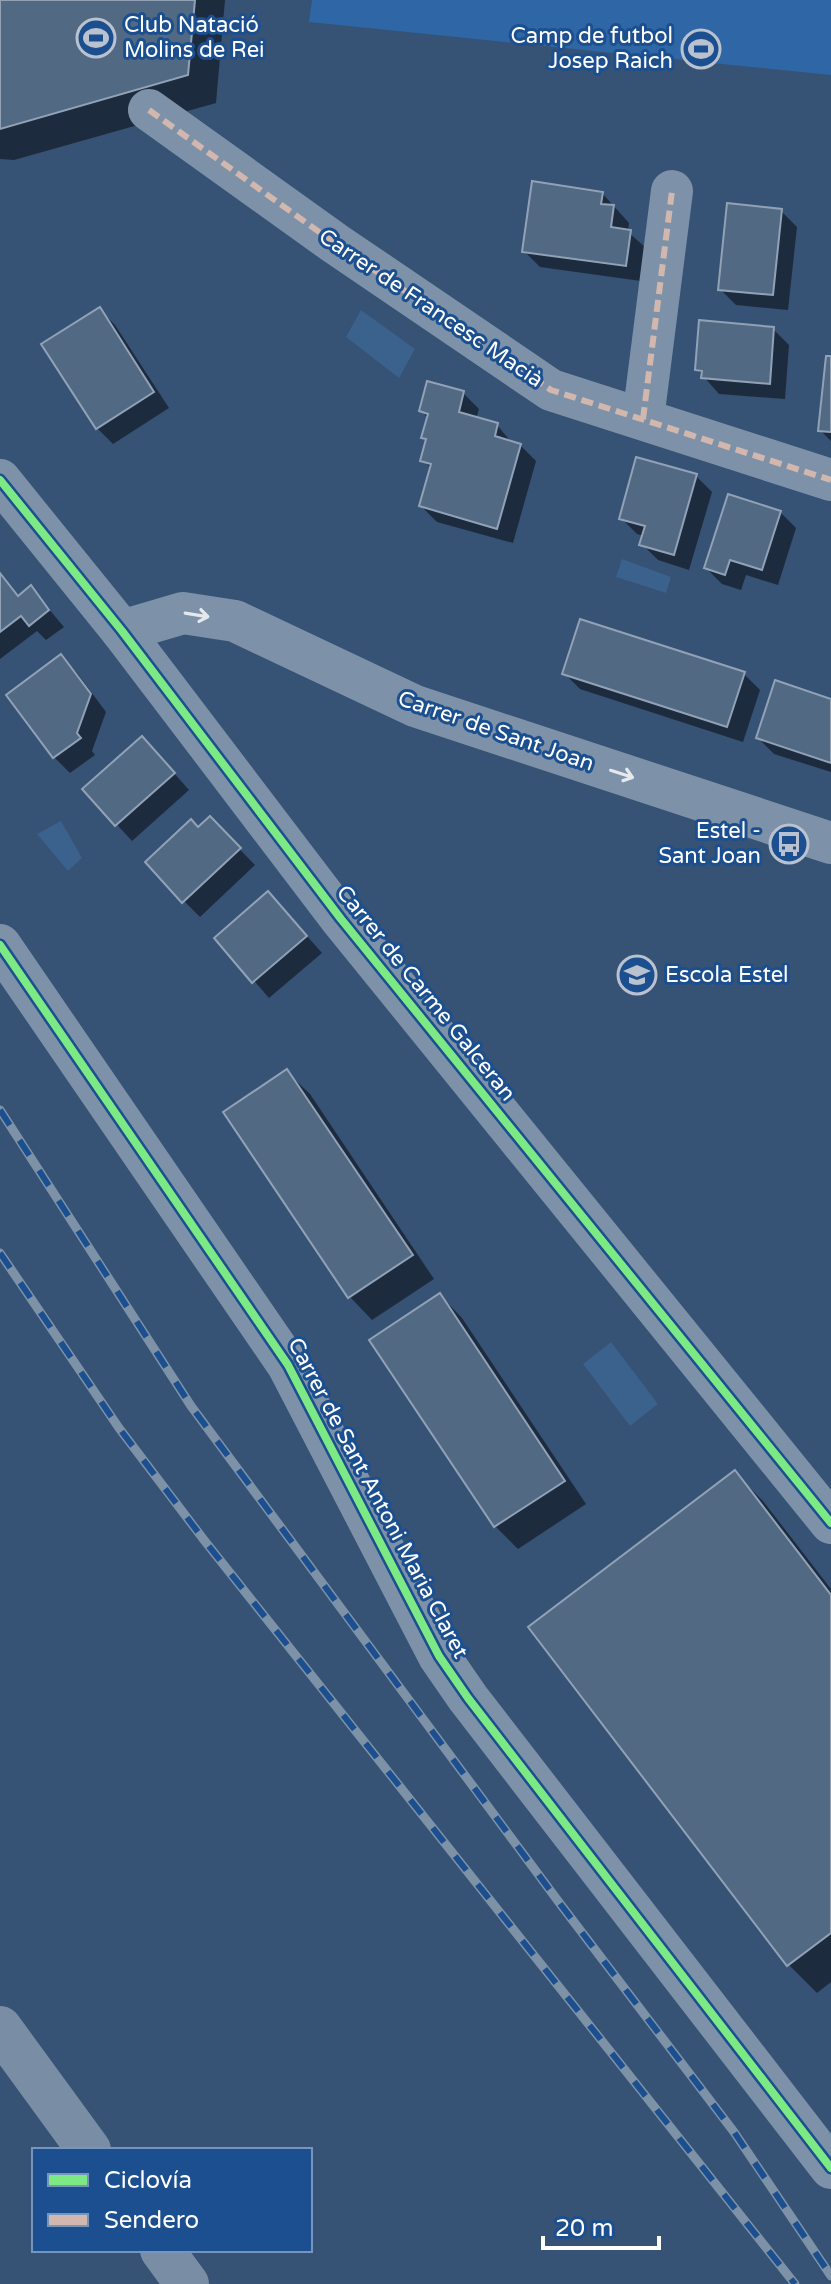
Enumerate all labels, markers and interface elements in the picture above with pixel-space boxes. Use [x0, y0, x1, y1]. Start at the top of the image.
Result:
place label: Club Natació Molins de Rei [124, 12, 265, 63]
sports icon: Club Natació Molins de Rei [75, 17, 117, 59]
place label: Camp de futbol Josep Raich [511, 23, 673, 74]
sports icon: Camp de futbol Josep Raich [680, 28, 722, 70]
street label: Carrer de Francesc Macià [314, 223, 548, 393]
one-way arrow [184, 608, 209, 623]
street label: Carrer de Sant Joan [395, 685, 597, 777]
one-way arrow [609, 767, 635, 782]
place label: Estel - Sant Joan [658, 818, 761, 869]
bus stop icon: Estel - Sant Joan [768, 823, 810, 865]
street label: Carrer de Carme Galceran [331, 880, 521, 1106]
school or university icon: Escola Estel [616, 954, 658, 996]
place label: Escola Estel [665, 962, 789, 988]
street label: Carrer de Sant Antoni Maria Claret [282, 1333, 474, 1663]
legend [32, 2148, 312, 2252]
text: Ciclovía [104, 2166, 192, 2195]
scale bar [543, 2200, 659, 2250]
text: Sendero [104, 2206, 199, 2235]
text: 20 m [555, 2214, 613, 2243]

